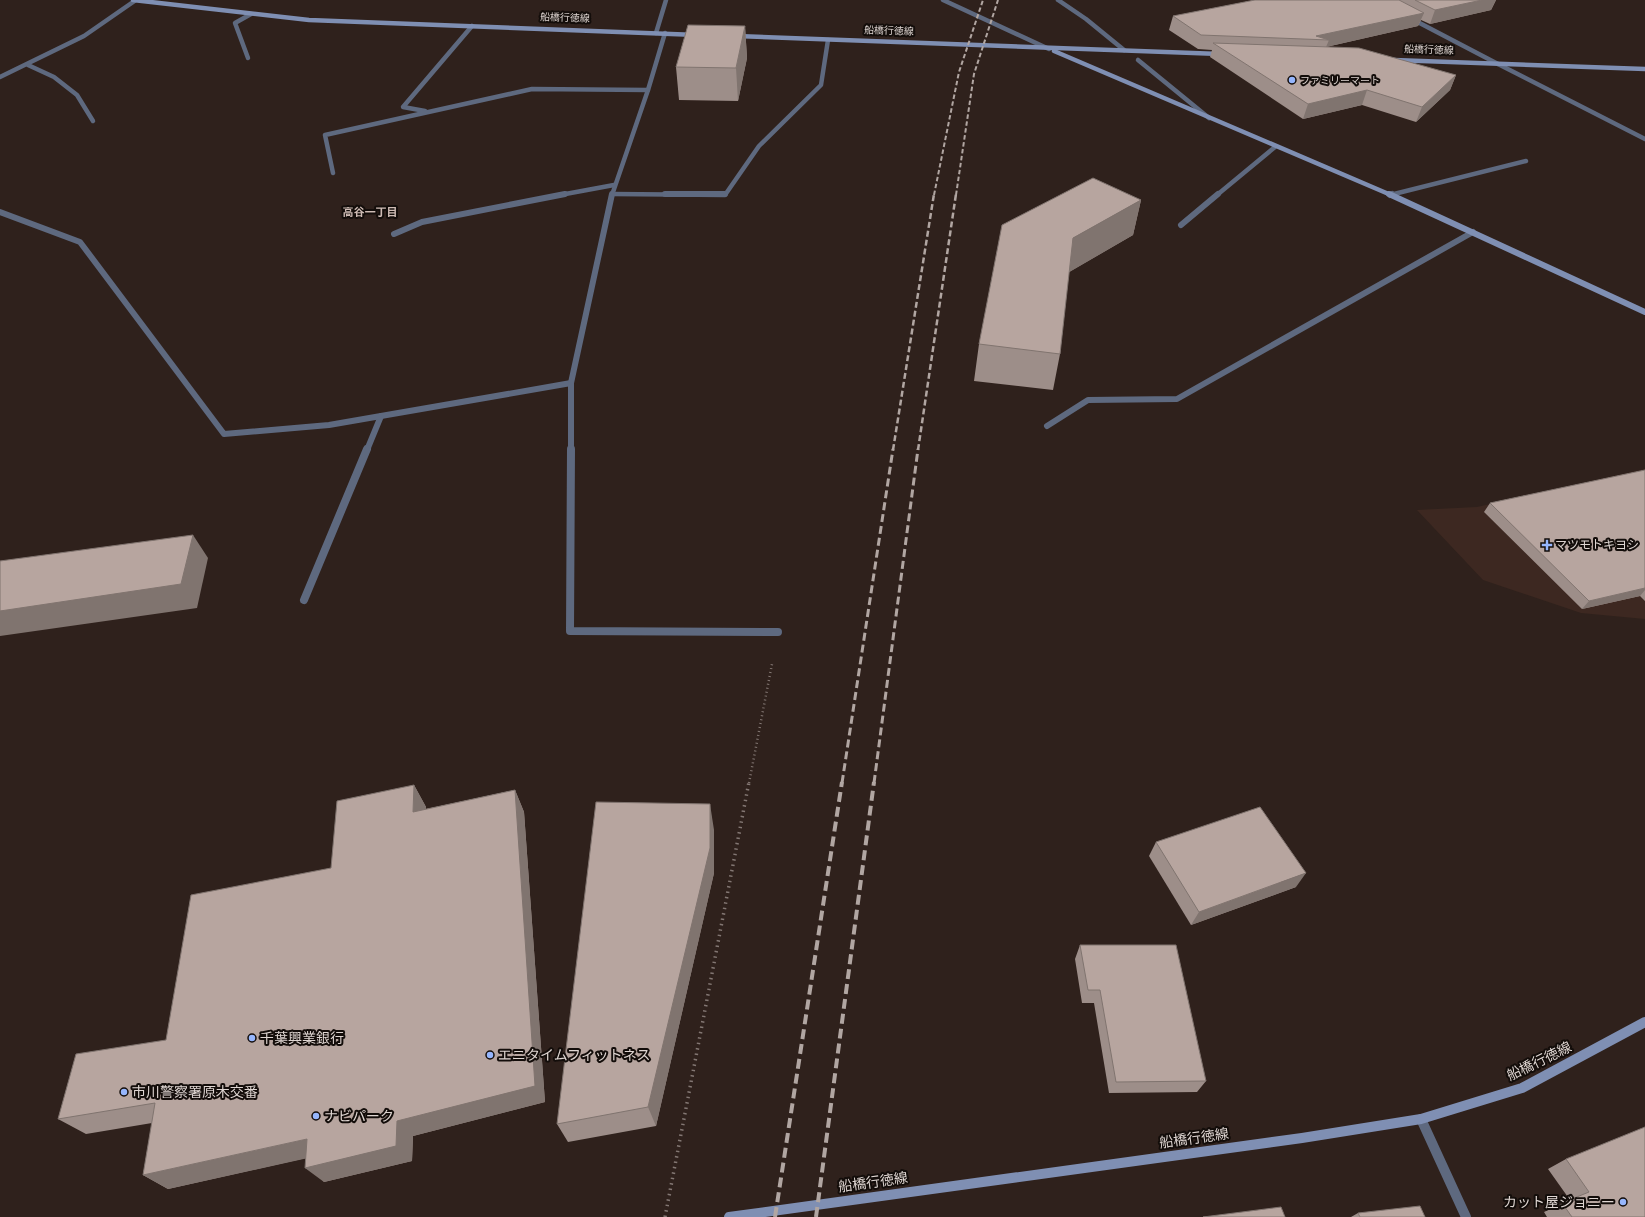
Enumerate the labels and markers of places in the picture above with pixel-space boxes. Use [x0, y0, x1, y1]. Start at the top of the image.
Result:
place label: ファミリーマート [1300, 73, 1380, 87]
marker: ファミリーマート [1287, 75, 1297, 85]
place label: マツモトキヨシ [1555, 536, 1639, 553]
marker: マツモトキヨシ [1542, 540, 1552, 550]
place label: 千葉興業銀行 [260, 1028, 344, 1047]
marker: 千葉興業銀行 [247, 1033, 257, 1043]
place label: エニタイムフィットネス [498, 1045, 651, 1064]
marker: エニタイムフィットネス [485, 1050, 495, 1060]
place label: 市川警察署原木交番 [132, 1082, 258, 1101]
marker: 市川警察署原木交番 [119, 1087, 129, 1097]
place label: ナビパーク [324, 1106, 394, 1125]
marker: ナビパーク [311, 1111, 321, 1121]
place label: カット屋ジョニー [1503, 1192, 1615, 1211]
marker: カット屋ジョニー [1618, 1197, 1628, 1207]

